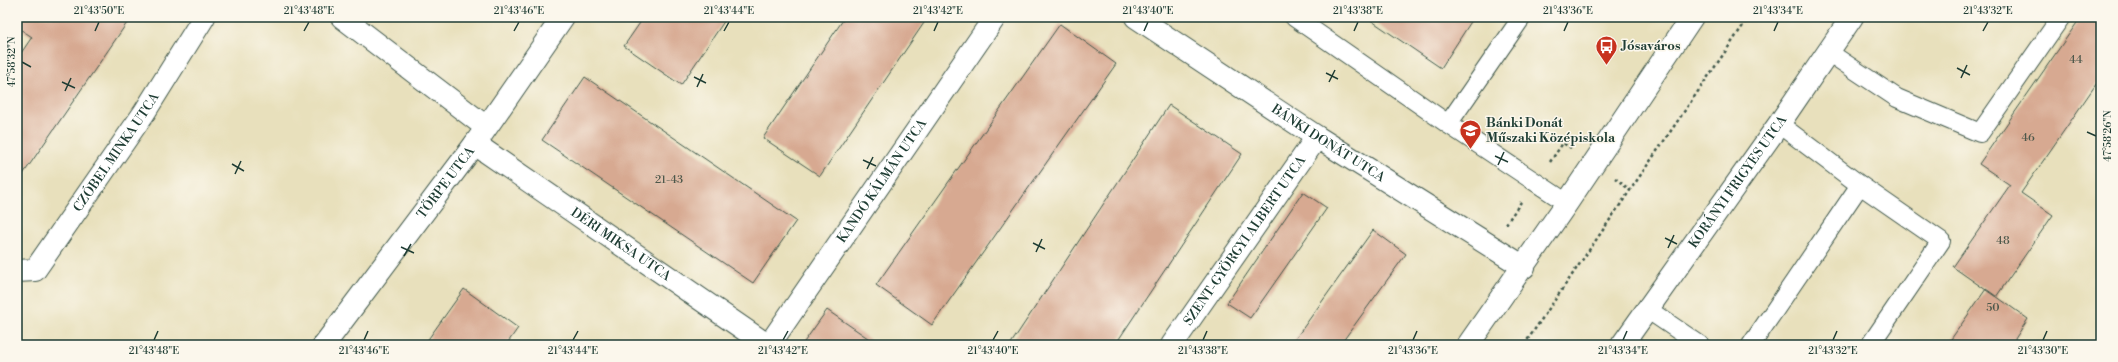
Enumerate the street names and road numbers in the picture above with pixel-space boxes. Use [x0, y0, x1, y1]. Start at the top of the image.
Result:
street label: CZÓBEL MINKA UTCA [70, 89, 163, 215]
street label: BÁNKI DONÁT UTCA [1268, 101, 1389, 186]
street label: KORÁNYI FRIGYES UTCA [1685, 112, 1791, 251]
street label: KANDÓ KÁLMÁN UTCA [834, 115, 931, 246]
street label: TÖRPE UTCA [414, 143, 479, 222]
street label: SZENT-GYÖRGYI ALBERT UTCA [1180, 152, 1310, 329]
street label: DÉRI MIKSA UTCA [568, 204, 675, 285]

